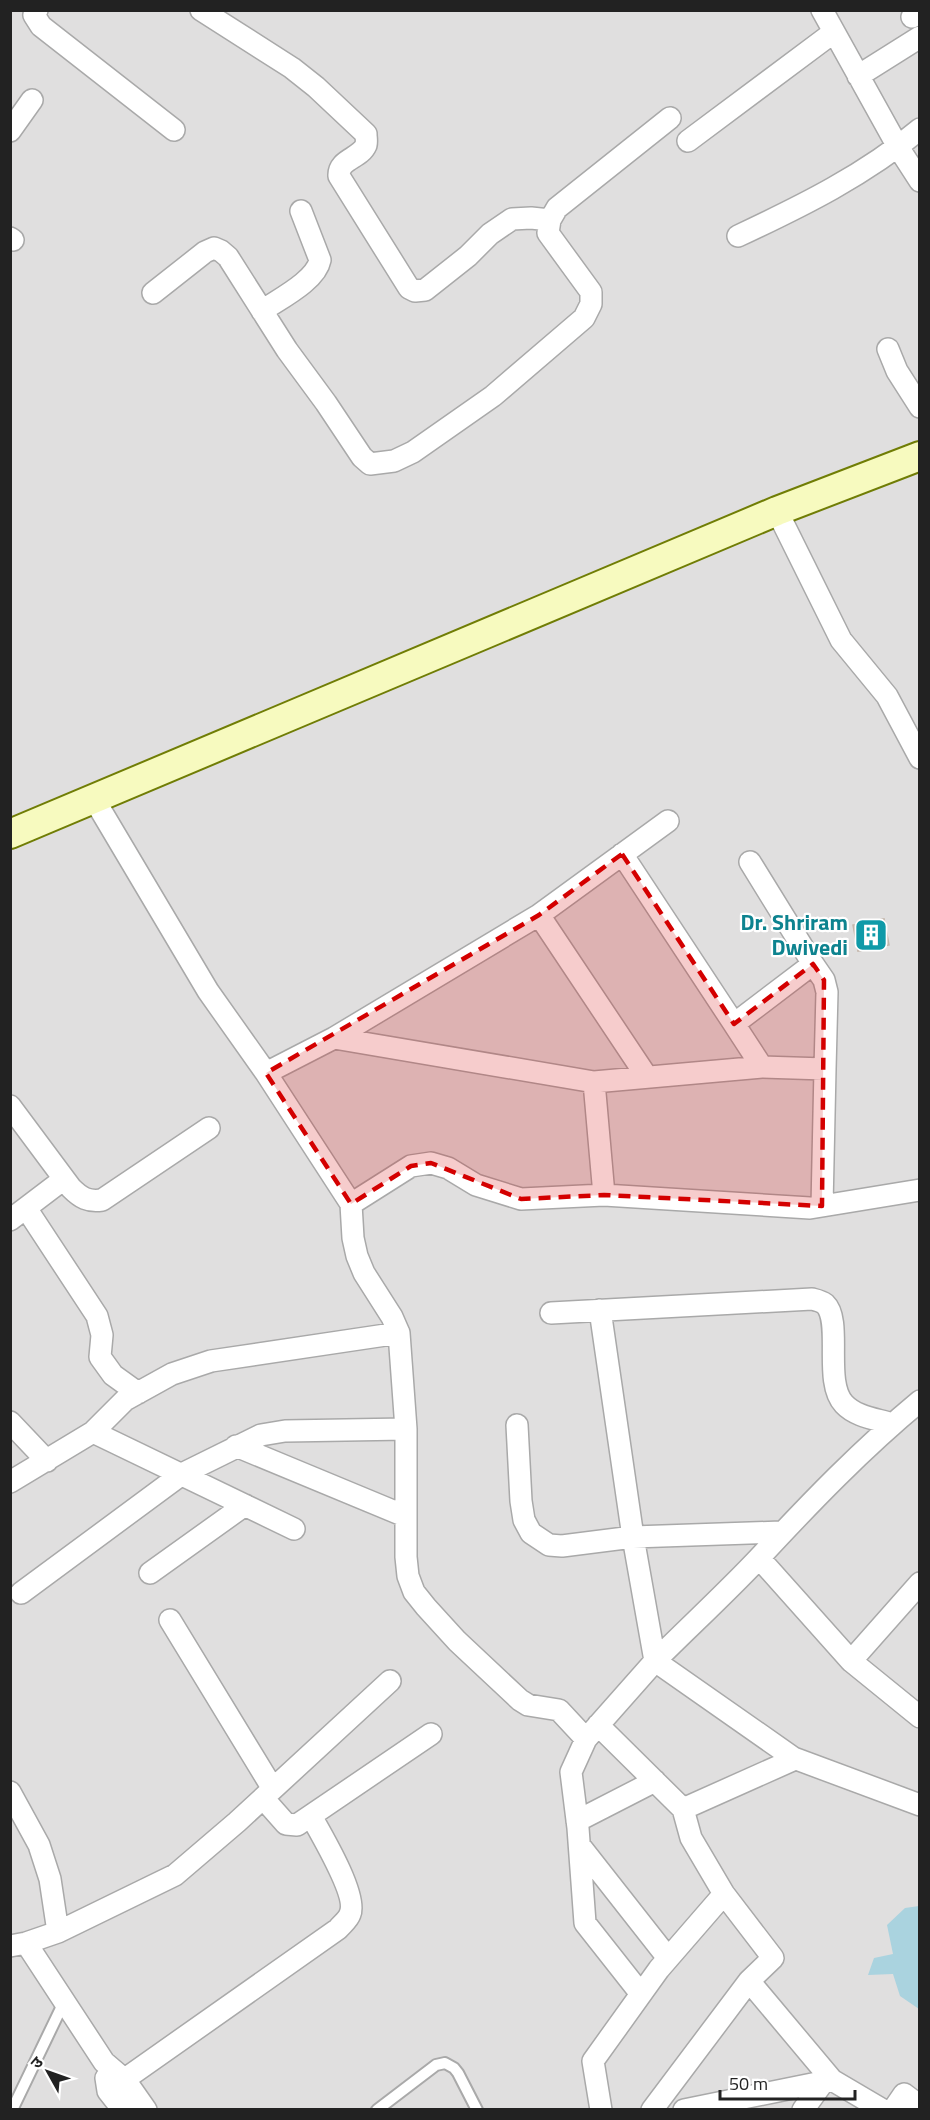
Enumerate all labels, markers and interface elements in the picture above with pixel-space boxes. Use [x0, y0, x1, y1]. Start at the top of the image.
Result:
place label: Dr. Shriram Dwivedi [741, 905, 848, 964]
building icon: Dr. Shriram Dwivedi [853, 917, 889, 953]
north arrow [18, 2042, 78, 2102]
text: उ [24, 2051, 49, 2074]
scale bar [720, 2063, 855, 2101]
text: 50 m [729, 2070, 768, 2097]

